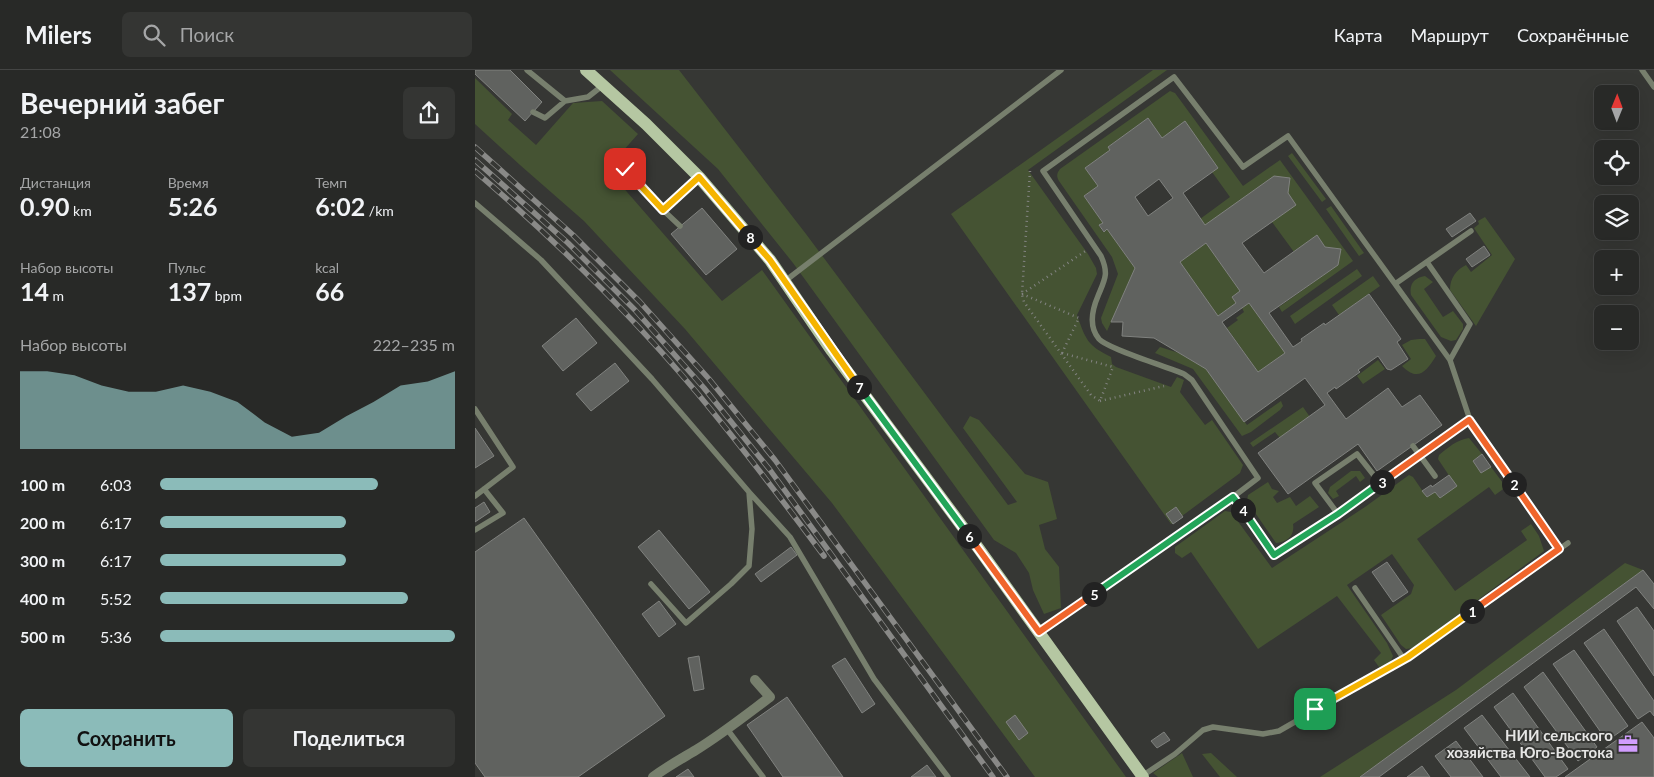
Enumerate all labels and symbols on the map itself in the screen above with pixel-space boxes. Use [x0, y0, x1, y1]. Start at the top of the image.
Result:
north arrow [1594, 85, 1639, 130]
pin [604, 148, 646, 190]
pin: 8 [737, 224, 763, 250]
pin: 7 [847, 374, 871, 400]
pin: 3 [1369, 470, 1395, 494]
pin: 2 [1501, 472, 1527, 496]
pin: 4 [1231, 498, 1255, 522]
pin: 6 [957, 524, 981, 548]
pin: 5 [1081, 582, 1107, 606]
pin: 1 [1459, 598, 1485, 624]
pin [1294, 688, 1336, 730]
place label: НИИ сельского хозяйства Юго-Востока [1447, 726, 1613, 761]
office icon: НИИ сельского хозяйства Юго-Востока [1617, 733, 1639, 755]

